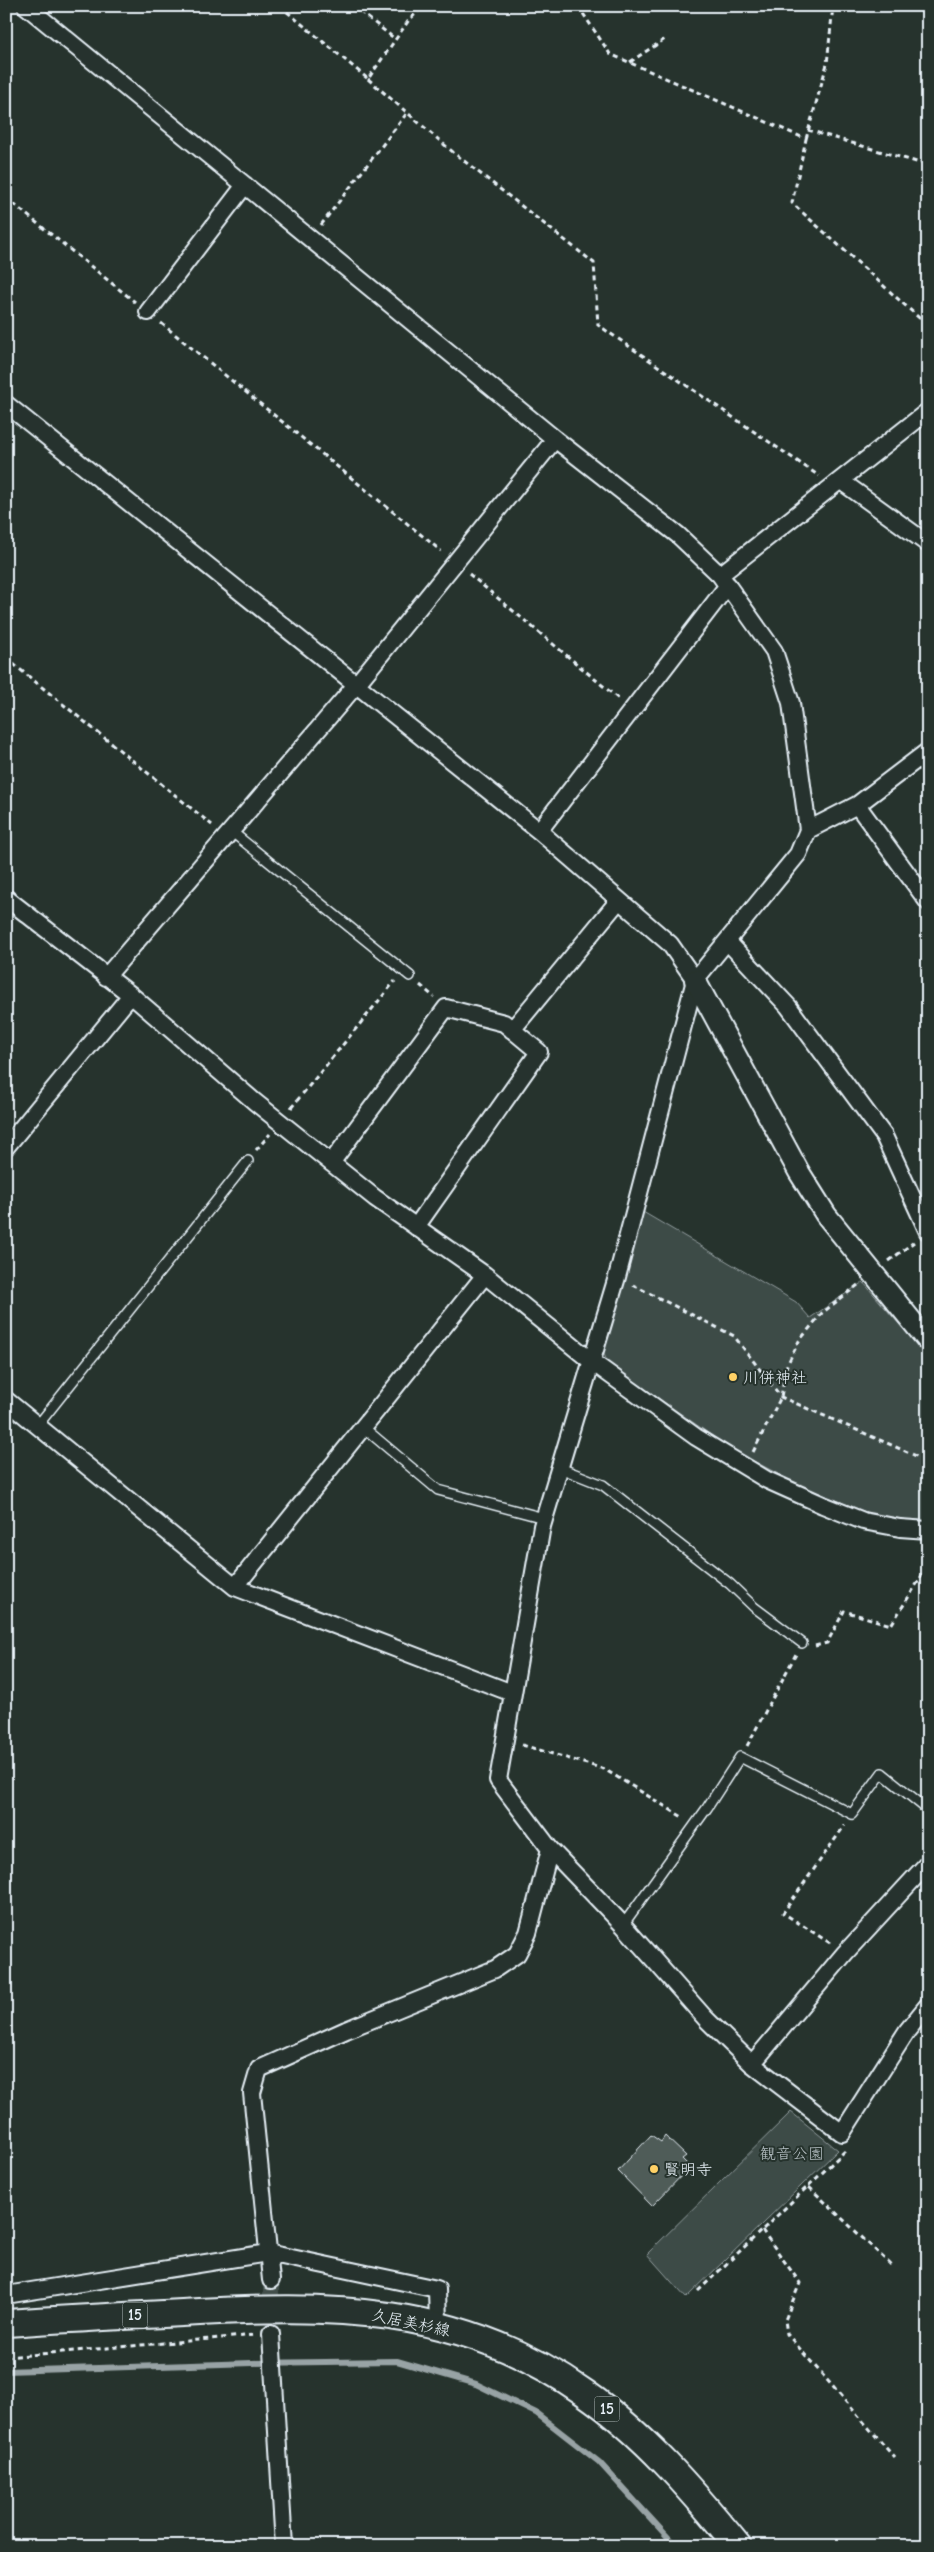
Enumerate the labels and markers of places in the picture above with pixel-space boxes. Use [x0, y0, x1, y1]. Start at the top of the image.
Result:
place label: 川併神社 [743, 1369, 807, 1387]
marker: 川併神社 [727, 1371, 739, 1383]
place label: 賢明寺 [664, 2161, 712, 2179]
marker: 賢明寺 [648, 2163, 660, 2175]

